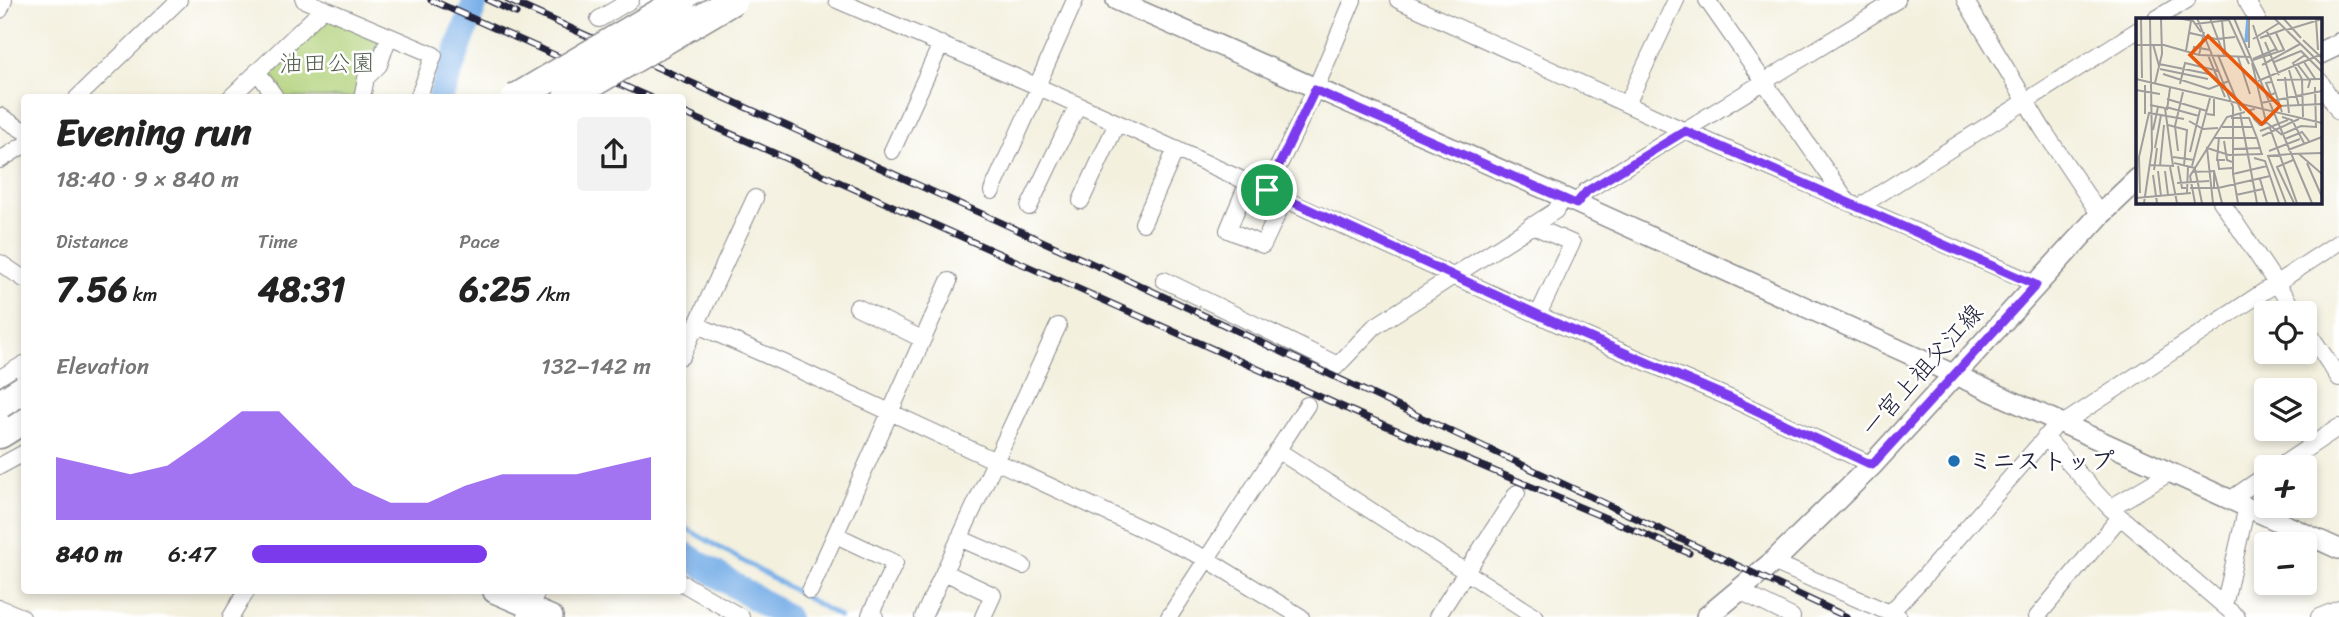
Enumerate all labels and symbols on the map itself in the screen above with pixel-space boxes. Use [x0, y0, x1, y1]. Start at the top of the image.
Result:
inset map [2136, 18, 2322, 203]
park label: 油田公園 [279, 42, 375, 84]
pin [1237, 160, 1297, 220]
street label: 一宮上祖父江線 [1850, 294, 1994, 446]
place label: ミニストップ [1968, 440, 2114, 482]
marker: ミニストップ [1946, 453, 1962, 469]

